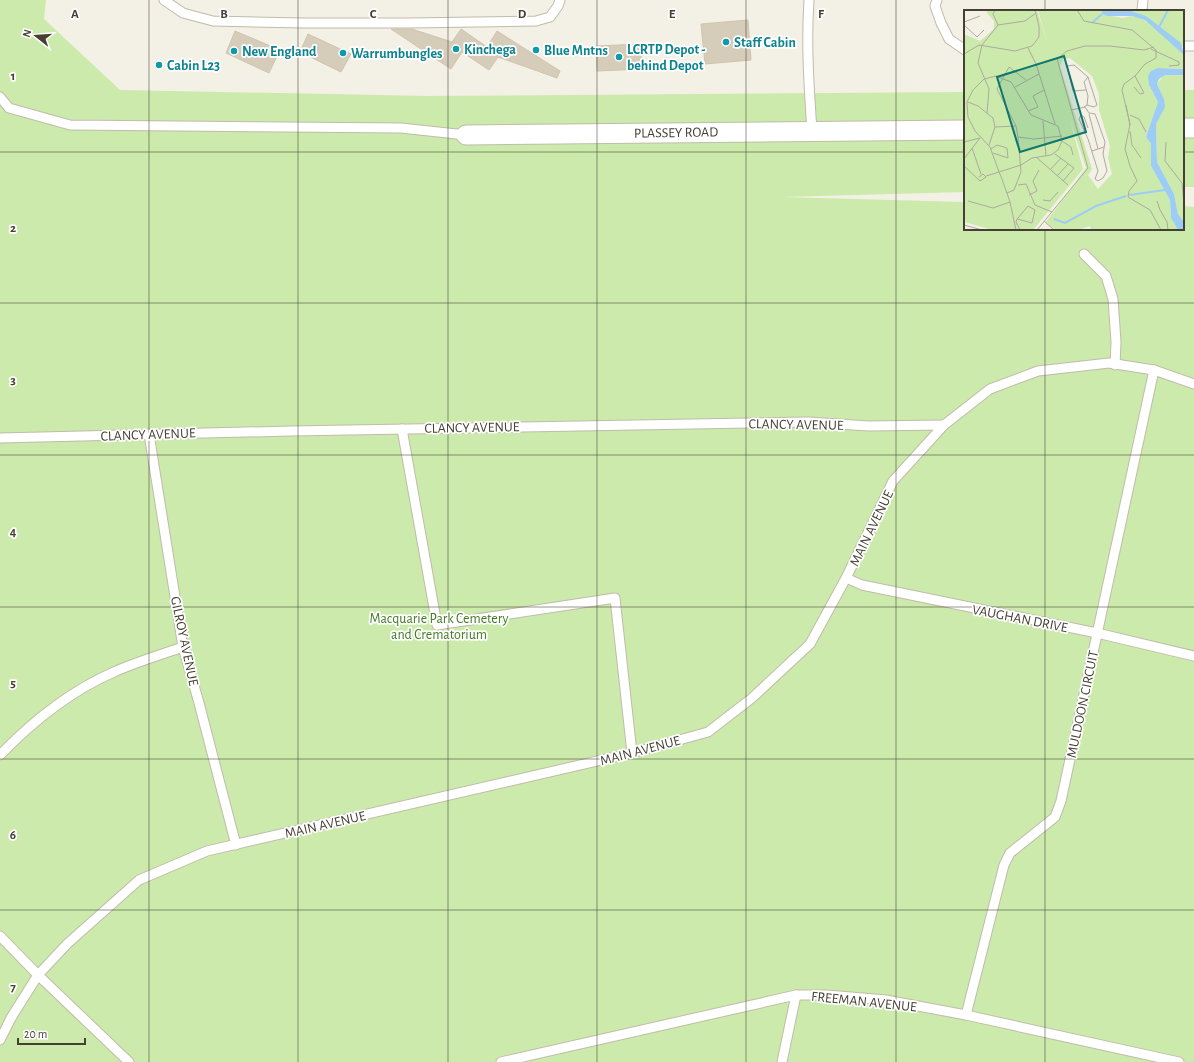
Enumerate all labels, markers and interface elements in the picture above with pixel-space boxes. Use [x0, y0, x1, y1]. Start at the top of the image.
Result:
text: A [71, 8, 79, 21]
text: B [220, 8, 228, 21]
text: C [370, 8, 377, 21]
text: D [518, 8, 527, 21]
text: E [669, 8, 676, 21]
text: F [818, 8, 825, 21]
inset map [964, 10, 1184, 230]
north arrow [16, 16, 56, 56]
text: N [21, 28, 33, 38]
place label: Staff Cabin [734, 36, 796, 50]
marker: Staff Cabin [721, 37, 731, 47]
place label: Kinchega [464, 43, 516, 57]
place label: LCRTP Depot - behind Depot [627, 43, 706, 73]
marker: Kinchega [451, 44, 461, 54]
place label: Blue Mntns [544, 44, 608, 58]
place label: New England [242, 45, 317, 59]
marker: Blue Mntns [531, 45, 541, 55]
marker: New England [229, 46, 239, 56]
place label: Warrumbungles [351, 47, 442, 61]
marker: Warrumbungles [338, 48, 348, 58]
marker: LCRTP Depot - behind Depot [614, 52, 624, 62]
place label: Cabin L23 [167, 59, 220, 73]
marker: Cabin L23 [154, 60, 164, 70]
text: 1 [11, 70, 15, 83]
street label: PLASSEY ROAD [634, 125, 718, 141]
text: 2 [10, 222, 16, 235]
text: 3 [10, 374, 16, 387]
street label: CLANCY AVENUE [748, 417, 844, 433]
street label: CLANCY AVENUE [424, 420, 520, 436]
street label: CLANCY AVENUE [100, 426, 196, 444]
street label: MAIN AVENUE [848, 488, 896, 568]
text: 4 [10, 526, 17, 539]
street label: GILROY AVENUE [168, 595, 200, 688]
street label: VAUGHAN DRIVE [971, 603, 1069, 635]
park label: Macquarie Park Cemetery and Crematorium [369, 612, 509, 642]
street label: MULDOON CIRCUIT [1065, 649, 1101, 759]
text: 5 [10, 677, 16, 690]
street label: MAIN AVENUE [599, 733, 682, 768]
street label: MAIN AVENUE [284, 809, 367, 841]
text: 6 [10, 829, 16, 842]
text: 7 [10, 981, 16, 994]
street label: FREEMAN AVENUE [811, 990, 918, 1015]
scale bar [18, 1020, 85, 1046]
text: 20 m [24, 1028, 47, 1040]

